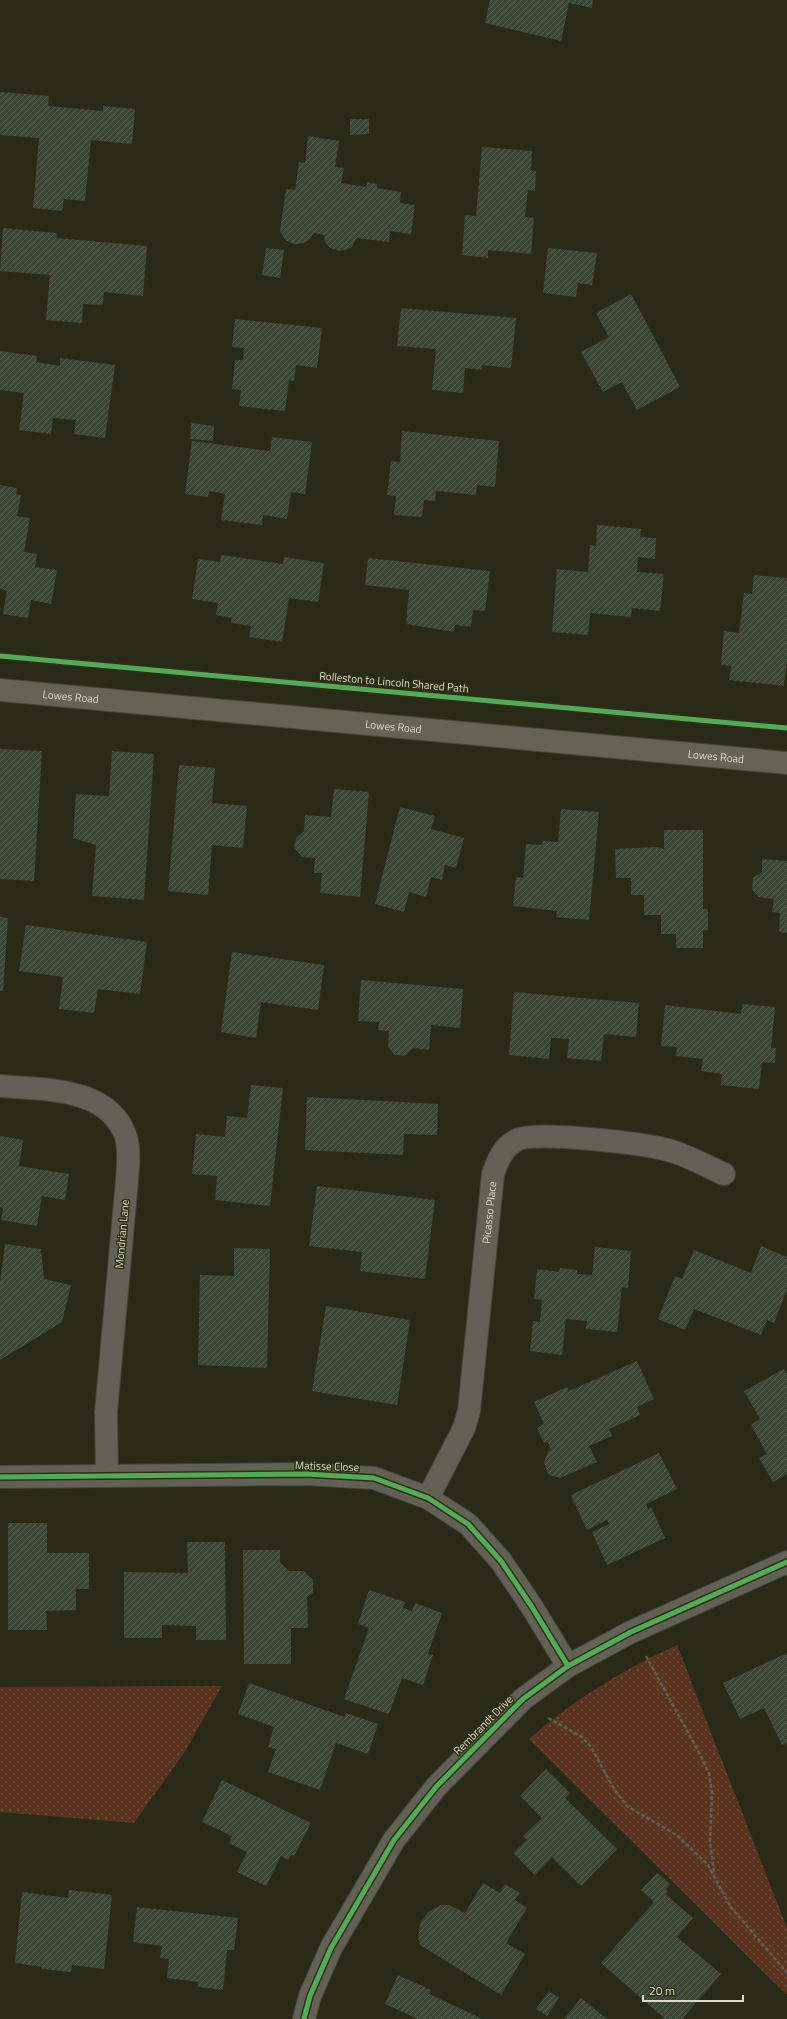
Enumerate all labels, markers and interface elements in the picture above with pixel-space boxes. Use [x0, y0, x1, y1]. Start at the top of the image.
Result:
street label: Rolleston to Lincoln Shared Path [319, 667, 469, 697]
street label: Lowes Road [42, 686, 100, 707]
street label: Lowes Road [365, 716, 422, 737]
street label: Lowes Road [687, 746, 745, 767]
street label: Picasso Place [478, 1180, 500, 1244]
street label: Mondrian Lane [111, 1198, 133, 1269]
street label: Matisse Close [295, 1457, 360, 1475]
street label: Rembrandt Drive [450, 1691, 517, 1758]
scale bar [643, 1977, 743, 2003]
text: 20 m [649, 1981, 675, 2000]

